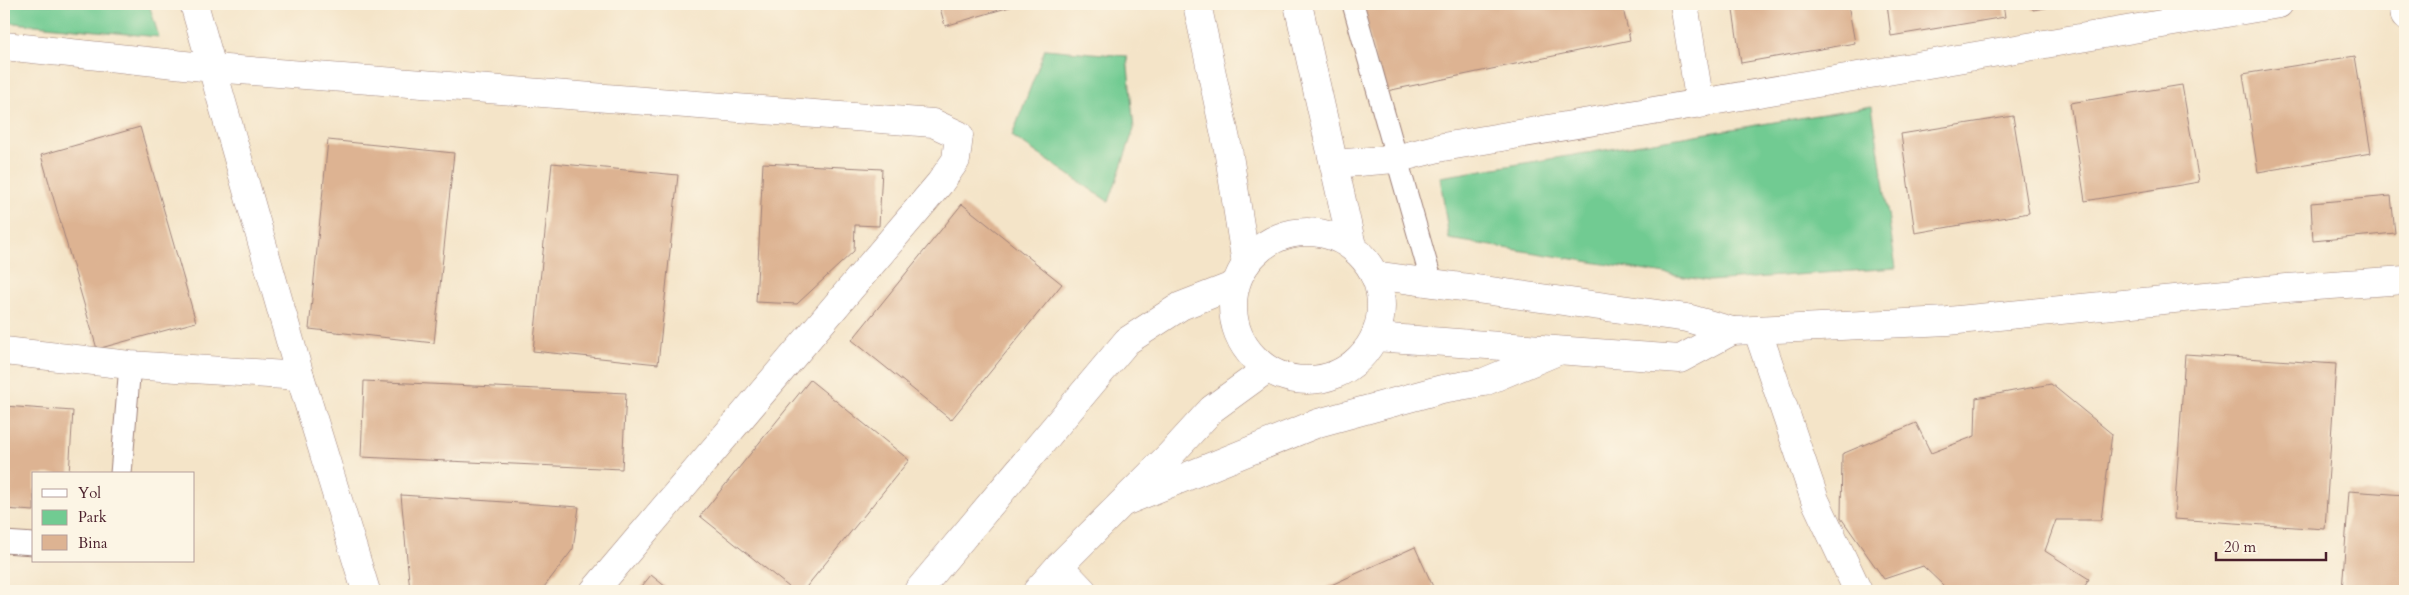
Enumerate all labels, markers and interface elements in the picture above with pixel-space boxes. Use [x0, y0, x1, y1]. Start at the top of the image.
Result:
legend [32, 472, 195, 562]
text: Yol [78, 483, 101, 503]
text: Park [78, 507, 107, 527]
scale bar [2216, 530, 2326, 562]
text: Bina [78, 533, 108, 553]
text: 20 m [2224, 537, 2256, 557]

